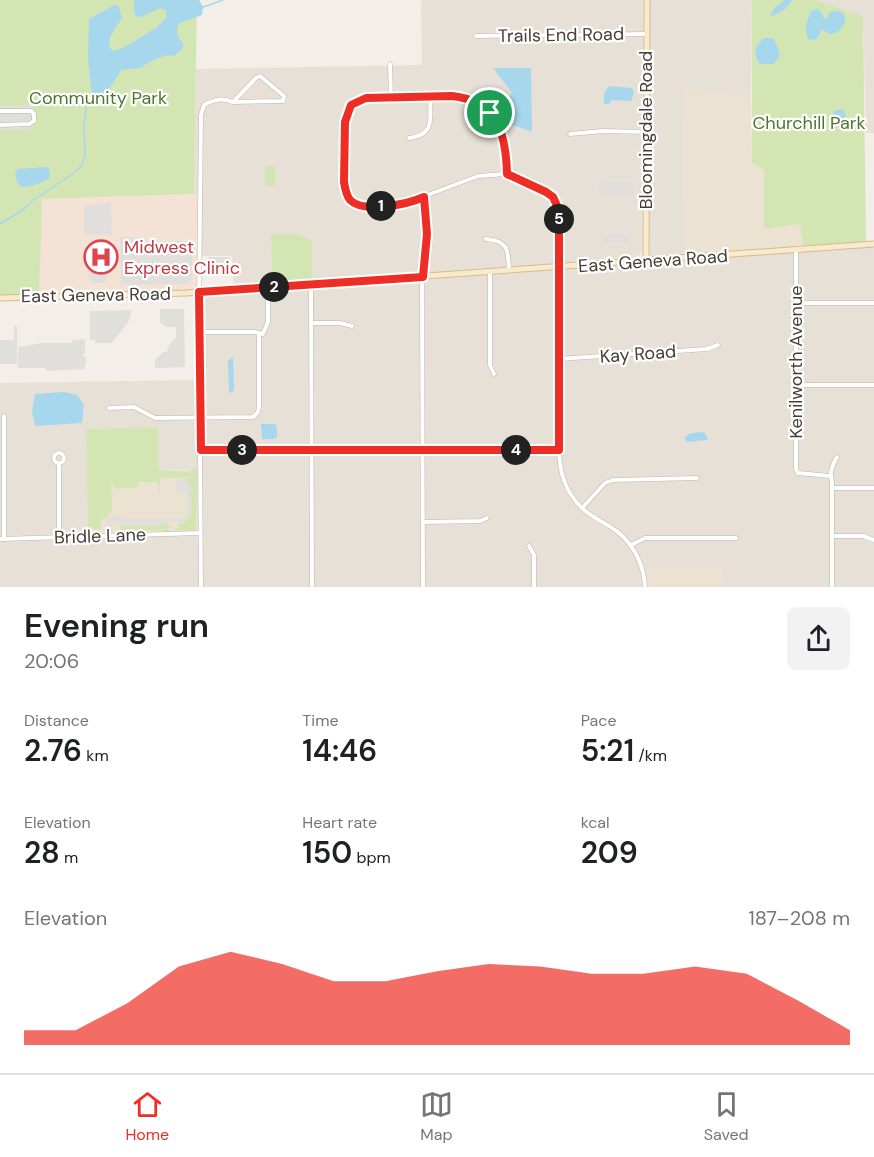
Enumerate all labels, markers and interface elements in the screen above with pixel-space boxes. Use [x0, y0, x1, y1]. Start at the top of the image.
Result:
street label: Trails End Road [498, 22, 624, 48]
street label: Bloomingdale Road [634, 51, 658, 209]
park label: Community Park [29, 86, 167, 110]
pin [464, 87, 515, 138]
icon: arrive [473, 96, 506, 129]
park label: Churchill Park [752, 111, 866, 135]
pin: 1 [366, 191, 396, 221]
text: 1 [378, 195, 384, 216]
pin: 5 [544, 204, 574, 234]
text: 5 [554, 208, 564, 229]
place label: Midwest Express Clinic [124, 235, 240, 280]
hospital icon: Midwest Express Clinic [83, 239, 119, 275]
street label: East Geneva Road [577, 244, 729, 278]
pin: 2 [259, 272, 289, 302]
text: 2 [269, 276, 279, 297]
street label: East Geneva Road [21, 282, 171, 308]
street label: Kenilworth Avenue [784, 286, 808, 438]
street label: Kay Road [599, 339, 677, 369]
pin: 3 [227, 435, 257, 465]
pin: 4 [501, 435, 531, 465]
text: 3 [237, 439, 247, 460]
text: 4 [511, 439, 521, 460]
street label: Bridle Lane [54, 522, 146, 550]
text: Evening run [24, 604, 209, 647]
button: share [787, 607, 850, 670]
text: 20:06 [24, 648, 79, 674]
text: Distance [24, 710, 89, 731]
text: Time [302, 710, 339, 731]
text: Pace [581, 710, 617, 731]
text: 2.76 [24, 731, 82, 770]
text: 14:46 [302, 731, 377, 770]
text: 5:21 [581, 731, 634, 770]
text: km [82, 745, 109, 766]
text: /km [634, 745, 667, 766]
text: Elevation [24, 812, 91, 833]
text: Heart rate [302, 812, 377, 833]
text: kcal [581, 812, 610, 833]
text: 28 [24, 833, 60, 872]
text: 150 [302, 833, 352, 872]
text: 209 [581, 833, 638, 872]
text: m [60, 847, 78, 868]
text: bpm [352, 847, 391, 868]
text: Elevation [24, 905, 107, 931]
text: 187–208 m [748, 905, 850, 931]
tab: Home [125, 1088, 169, 1145]
tab: Map [420, 1088, 453, 1145]
tab: Saved [704, 1088, 749, 1145]

